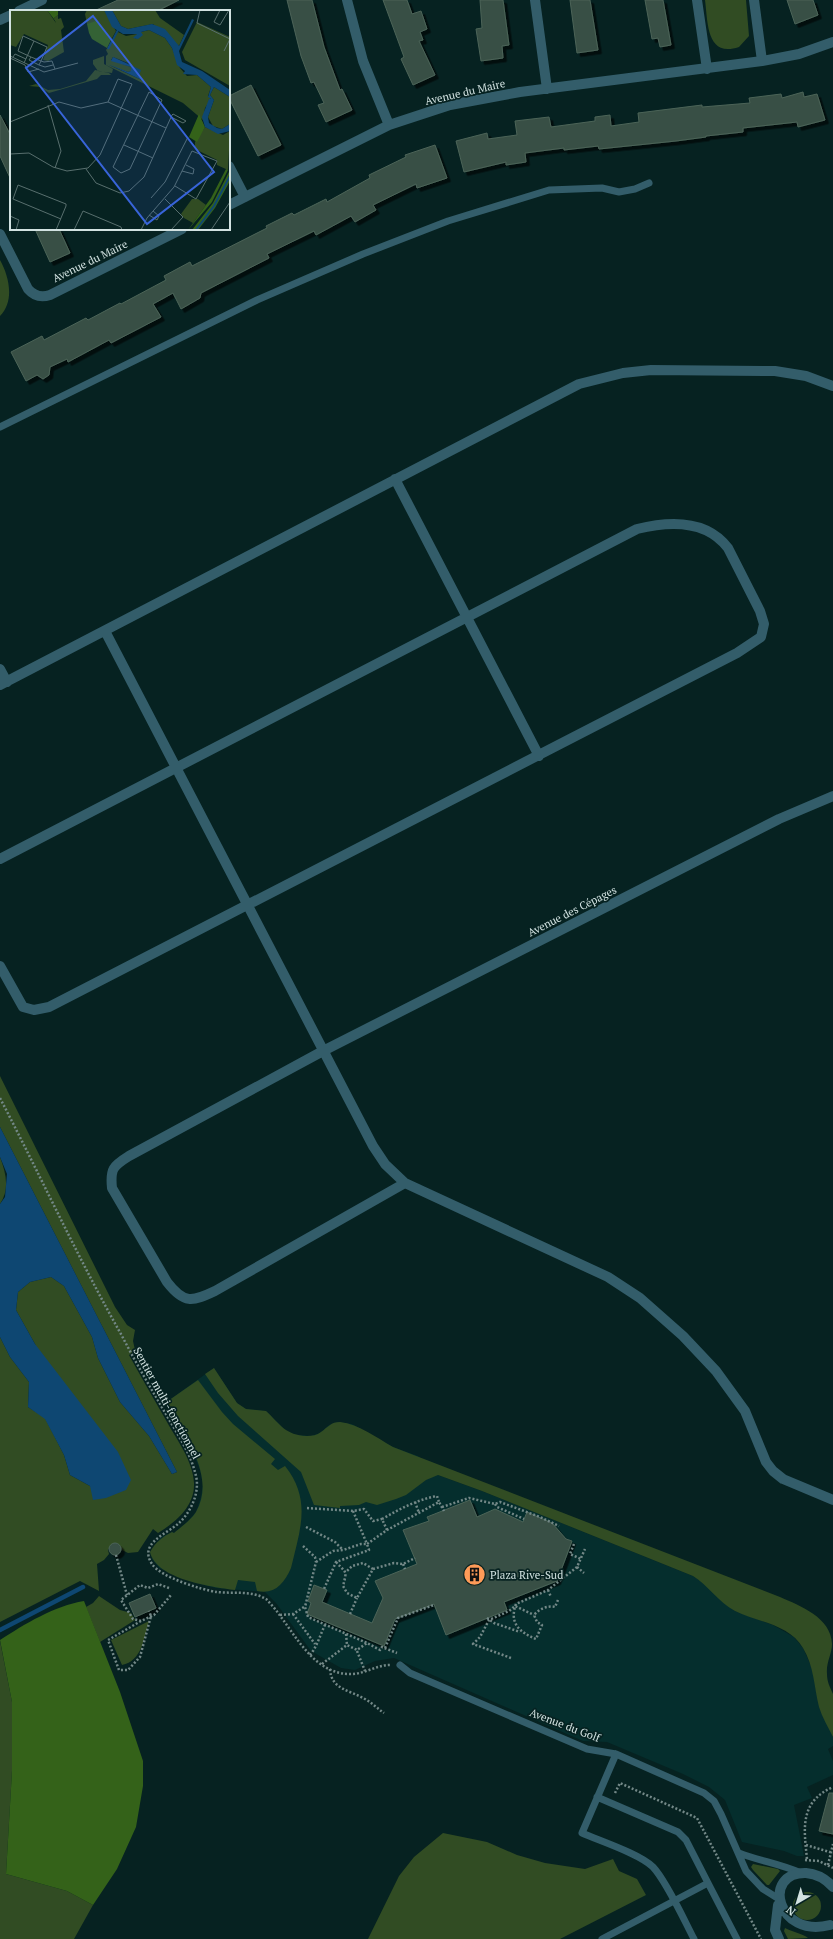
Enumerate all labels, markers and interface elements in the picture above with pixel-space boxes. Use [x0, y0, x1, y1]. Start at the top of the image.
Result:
inset map [10, 10, 230, 230]
street label: Avenue du Maire [423, 76, 507, 108]
street label: Avenue du Maire [50, 237, 130, 285]
street label: Avenue des Cépages [525, 882, 619, 939]
street label: Sentier multi-fonctionnel [130, 1345, 204, 1461]
building icon: Plaza Rive-Sud [462, 1562, 488, 1588]
place label: Plaza Rive-Sud [490, 1568, 563, 1582]
street label: Avenue du Golf [528, 1705, 603, 1745]
north arrow [777, 1883, 817, 1923]
text: N [783, 1902, 798, 1919]

